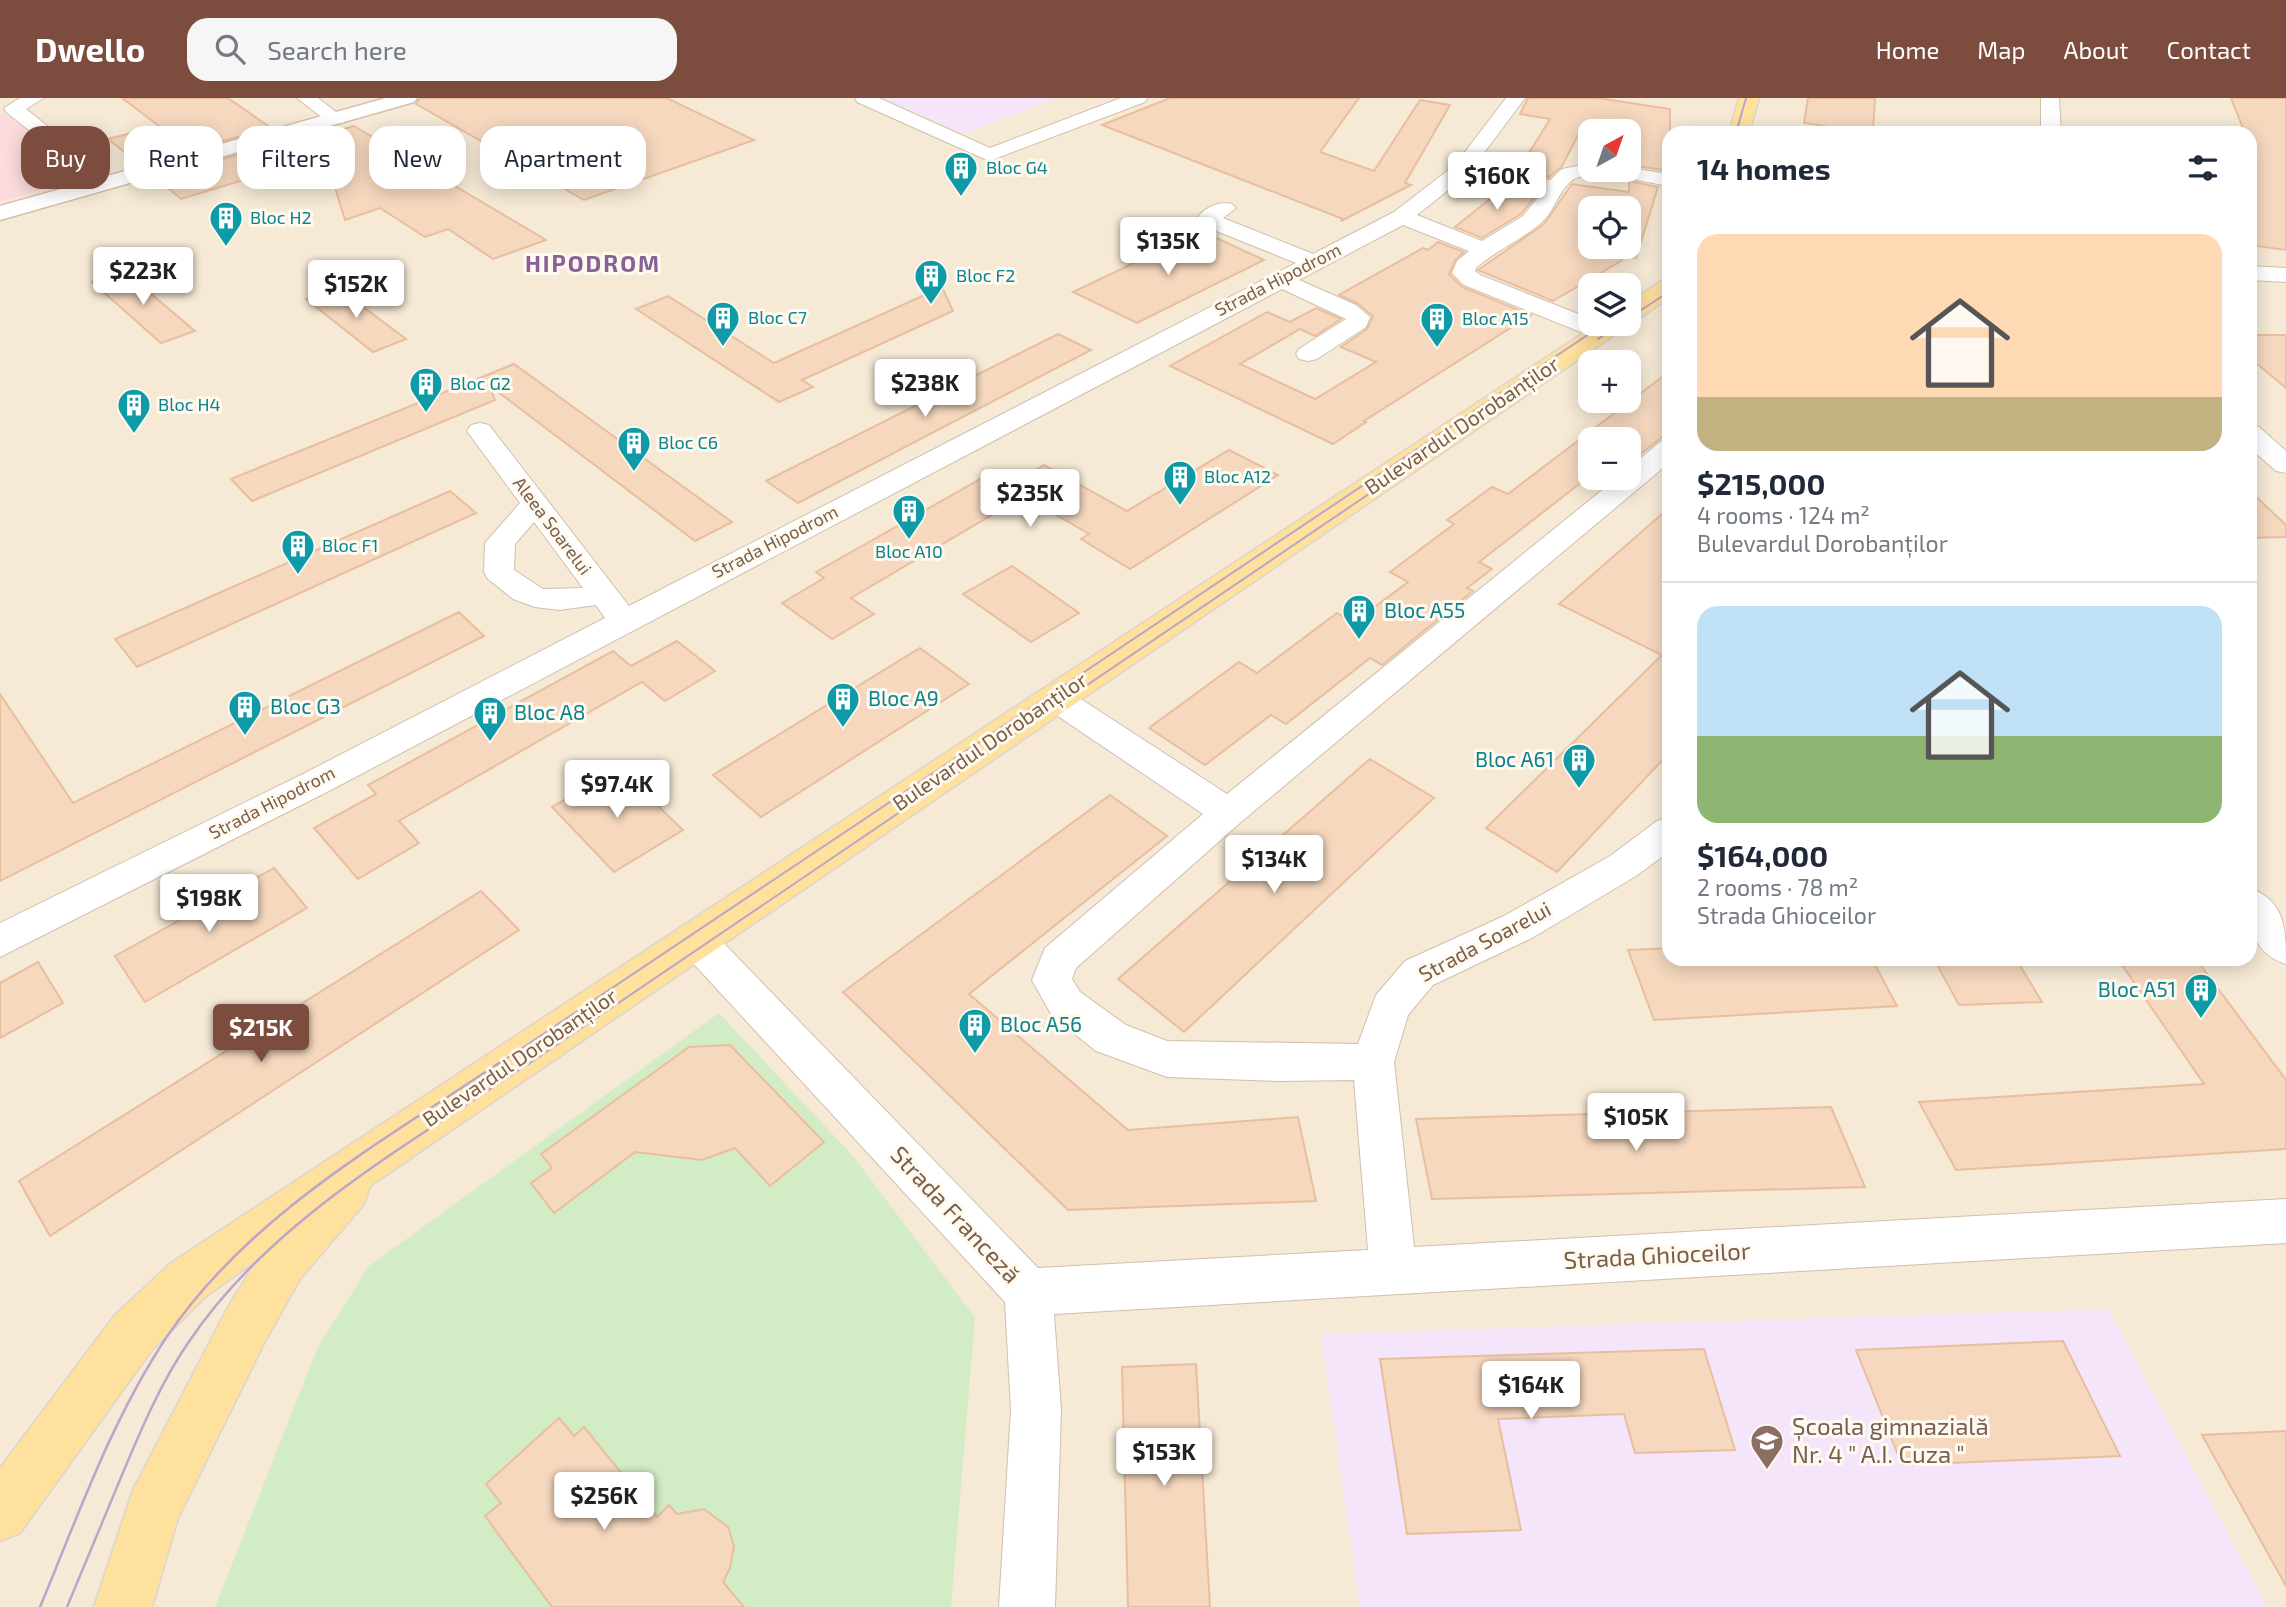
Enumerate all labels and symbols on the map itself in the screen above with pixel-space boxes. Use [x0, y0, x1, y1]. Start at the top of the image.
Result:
north arrow [1578, 119, 1642, 182]
building icon: Bloc G4 [942, 149, 980, 198]
pin: $160K [1448, 152, 1546, 212]
place label: Bloc G4 [986, 156, 1048, 178]
building icon: Bloc H2 [207, 199, 245, 248]
place label: Bloc H2 [250, 206, 312, 228]
pin: $135K [1119, 218, 1217, 277]
street label: Strada Hipodrom [1211, 238, 1344, 320]
pin: $223K [94, 248, 192, 307]
district label: HIPODROM [525, 249, 661, 277]
building icon: Bloc F2 [912, 257, 950, 306]
pin: $152K [307, 260, 405, 320]
place label: Bloc F2 [956, 264, 1015, 286]
building icon: Bloc C7 [704, 299, 742, 348]
building icon: Bloc A15 [1418, 300, 1456, 349]
place label: Bloc C7 [748, 306, 807, 328]
place label: Bloc A15 [1462, 307, 1529, 329]
street label: Bulevardul Dorobanților [1359, 350, 1565, 501]
pin: $238K [876, 360, 974, 419]
building icon: Bloc G2 [407, 365, 445, 414]
place label: Bloc G2 [450, 372, 511, 394]
building icon: Bloc H4 [115, 386, 153, 435]
place label: Bloc H4 [158, 393, 221, 415]
building icon: Bloc C6 [615, 424, 653, 473]
place label: Bloc C6 [658, 431, 718, 453]
building icon: Bloc A12 [1161, 458, 1199, 507]
place label: Bloc A12 [1204, 465, 1271, 487]
pin: $235K [981, 470, 1079, 529]
street label: Aleea Soarelui [509, 472, 597, 579]
building icon: Bloc A10 [890, 492, 928, 541]
street label: Strada Hipodrom [708, 500, 841, 582]
building icon: Bloc F1 [279, 527, 317, 576]
place label: Bloc F1 [322, 534, 378, 556]
place label: Bloc A10 [875, 540, 943, 562]
building icon: Bloc A55 [1340, 592, 1378, 641]
place label: Bloc A55 [1384, 597, 1465, 622]
street label: Bulevardul Dorobanților [887, 666, 1093, 817]
building icon: Bloc A9 [824, 680, 862, 729]
place label: Bloc A9 [868, 685, 939, 710]
building icon: Bloc G3 [226, 688, 264, 737]
place label: Bloc G3 [270, 693, 341, 718]
building icon: Bloc A8 [471, 694, 509, 743]
place label: Bloc A8 [514, 699, 585, 724]
building icon: Bloc A61 [1560, 741, 1598, 790]
place label: Bloc A61 [1475, 746, 1554, 771]
pin: $97.4K [560, 760, 674, 820]
street label: Strada Hipodrom [205, 761, 338, 843]
pin: $134K [1225, 836, 1323, 895]
pin: $198K [160, 874, 258, 934]
street label: Strada Soarelui [1414, 895, 1555, 986]
building icon: Bloc A51 [2182, 971, 2220, 1020]
place label: Bloc A51 [2098, 976, 2176, 1001]
street label: Bulevardul Dorobanților [417, 982, 623, 1133]
pin: $215K [212, 1004, 310, 1064]
building icon: Bloc A56 [956, 1006, 994, 1055]
place label: Bloc A56 [1000, 1011, 1082, 1036]
pin: $105K [1587, 1094, 1685, 1153]
street label: Strada Franceză [885, 1139, 1027, 1288]
street label: Strada Ghioceilor [1563, 1235, 1751, 1274]
pin: $164K [1482, 1362, 1580, 1421]
place label: Școala gimnazială Nr. 4 " A.I. Cuza " [1792, 1411, 1989, 1468]
school or university icon: Școala gimnazială Nr. 4 " A.I. Cuza " [1748, 1422, 1786, 1471]
pin: $153K [1115, 1428, 1213, 1488]
pin: $256K [555, 1472, 653, 1532]

